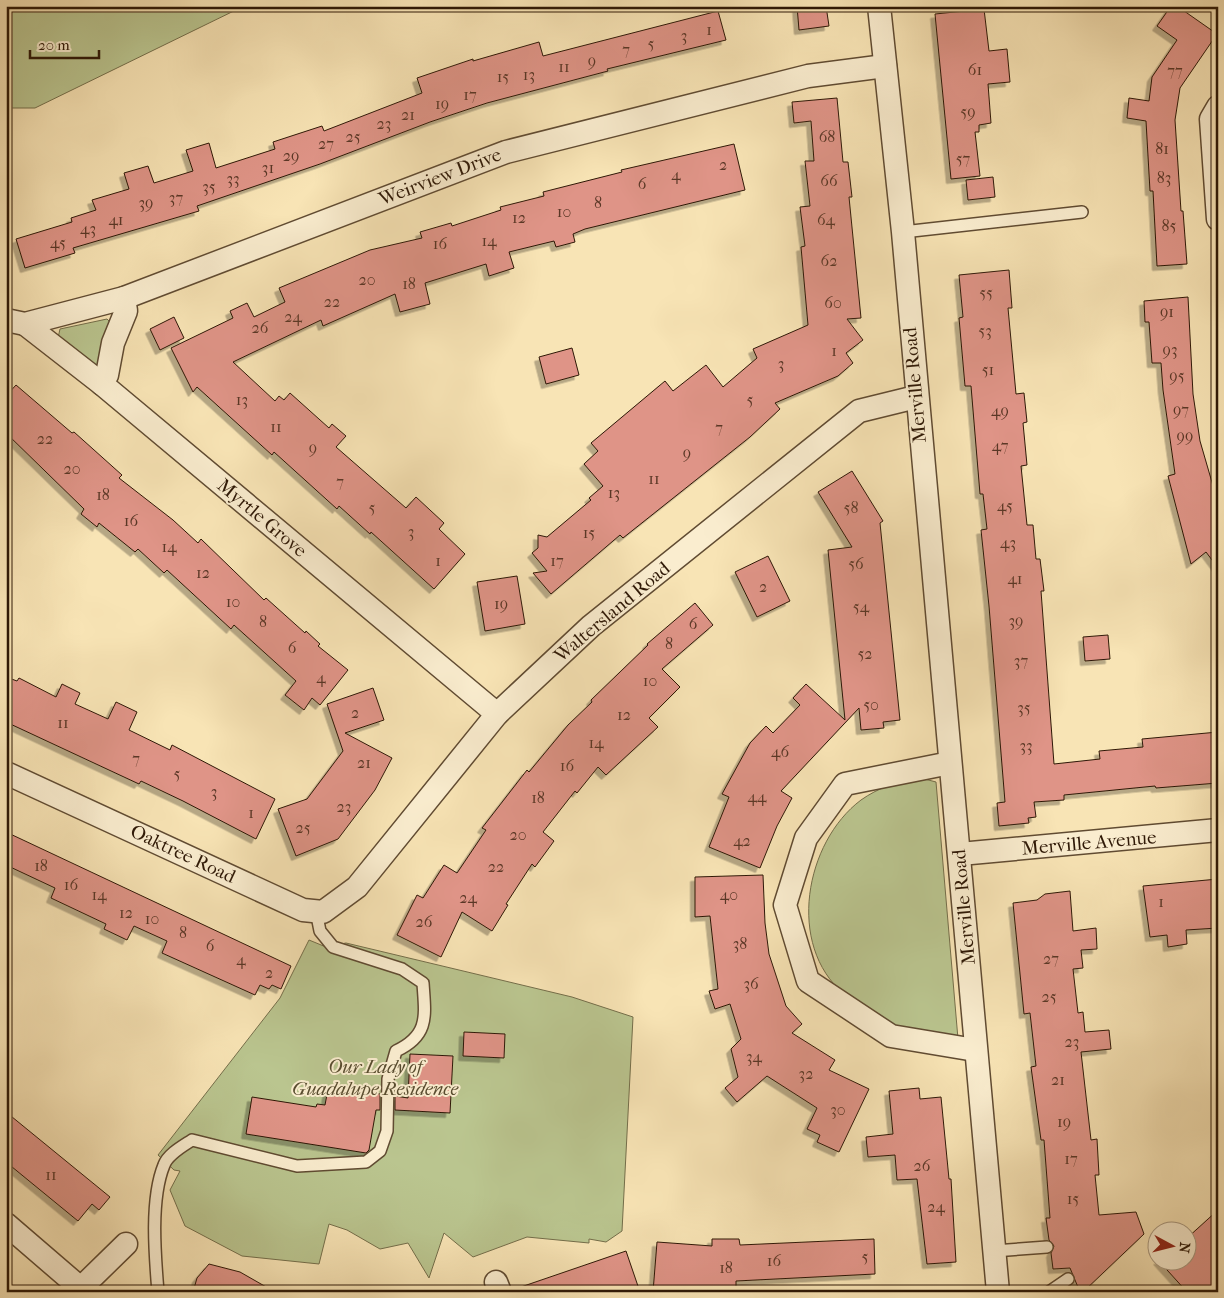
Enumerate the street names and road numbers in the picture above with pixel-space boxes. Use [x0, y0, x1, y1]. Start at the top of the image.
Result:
street label: Weirview Drive [375, 144, 504, 211]
street label: Merville Road [899, 326, 931, 444]
street label: Myrtle Grove [213, 474, 311, 562]
street label: Waltersland Road [549, 557, 675, 667]
street label: Oaktree Road [127, 820, 240, 888]
street label: Merville Avenue [1021, 826, 1157, 860]
street label: Merville Road [948, 848, 980, 966]

